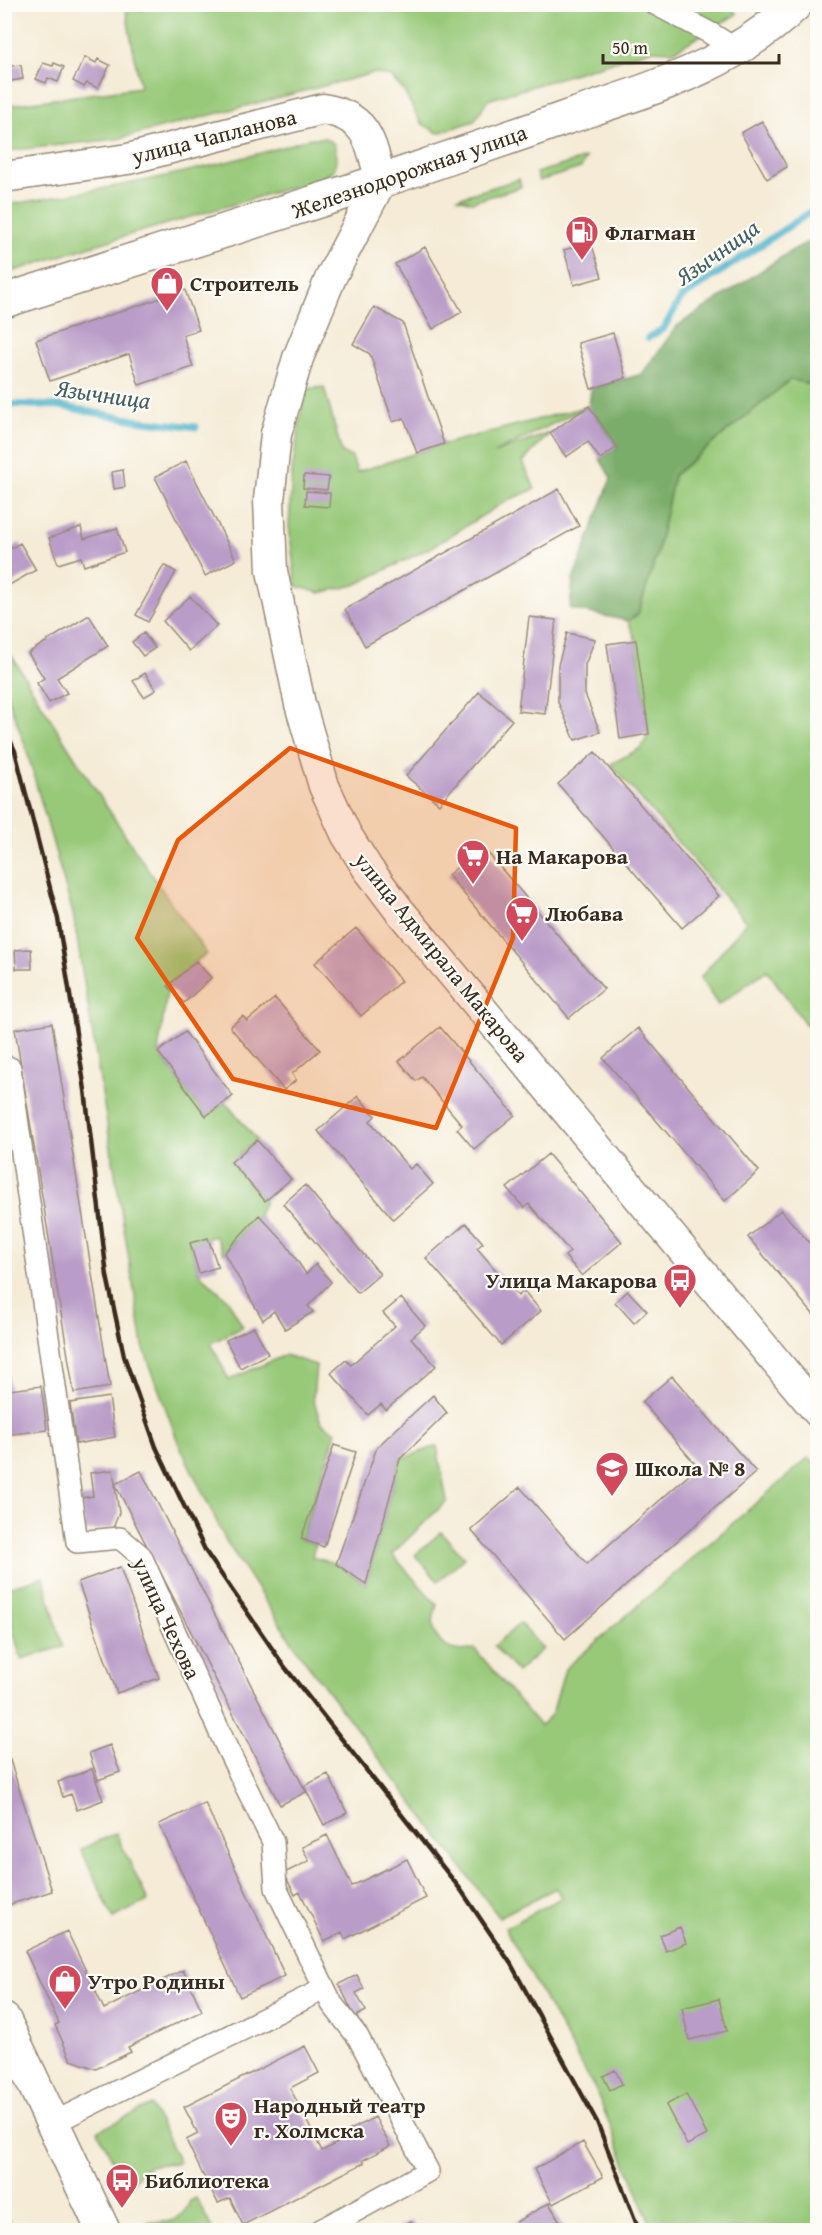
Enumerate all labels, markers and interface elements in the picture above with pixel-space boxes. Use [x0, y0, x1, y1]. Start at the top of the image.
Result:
scale bar [603, 27, 778, 65]
text: 50 m [612, 34, 648, 61]
street label: улица Чапланова [127, 100, 300, 172]
street label: Железнодорожная улица [286, 116, 531, 227]
water label: Язычница [667, 210, 766, 294]
fuel station icon: Флагман [564, 214, 600, 261]
place label: Флагман [605, 216, 695, 248]
shop icon: Строитель [149, 265, 185, 312]
place label: Строитель [190, 267, 299, 299]
water label: Язычница [52, 370, 153, 418]
supermarket icon: На Макарова [455, 838, 491, 885]
place label: На Макарова [496, 840, 629, 872]
street label: улица Адмирала Макарова [346, 844, 537, 1069]
supermarket icon: Любава [504, 895, 540, 942]
place label: Любава [545, 897, 624, 929]
bus stop icon: Улица Макарова [662, 1262, 698, 1309]
place label: Улица Макарова [486, 1264, 658, 1296]
school or university icon: Школа № 8 [594, 1450, 630, 1497]
place label: Школа № 8 [635, 1452, 745, 1484]
street label: улица Чехова [124, 1551, 210, 1685]
shop icon: Утро Родины [47, 1963, 83, 2010]
place label: Утро Родины [88, 1965, 225, 1997]
place label: Народный театр г. Холмска [254, 2089, 426, 2146]
theatre icon: Народный театр г. Холмска [213, 2100, 249, 2147]
bus stop icon: Библиотека [104, 2162, 140, 2209]
place label: Библиотека [145, 2164, 270, 2196]

